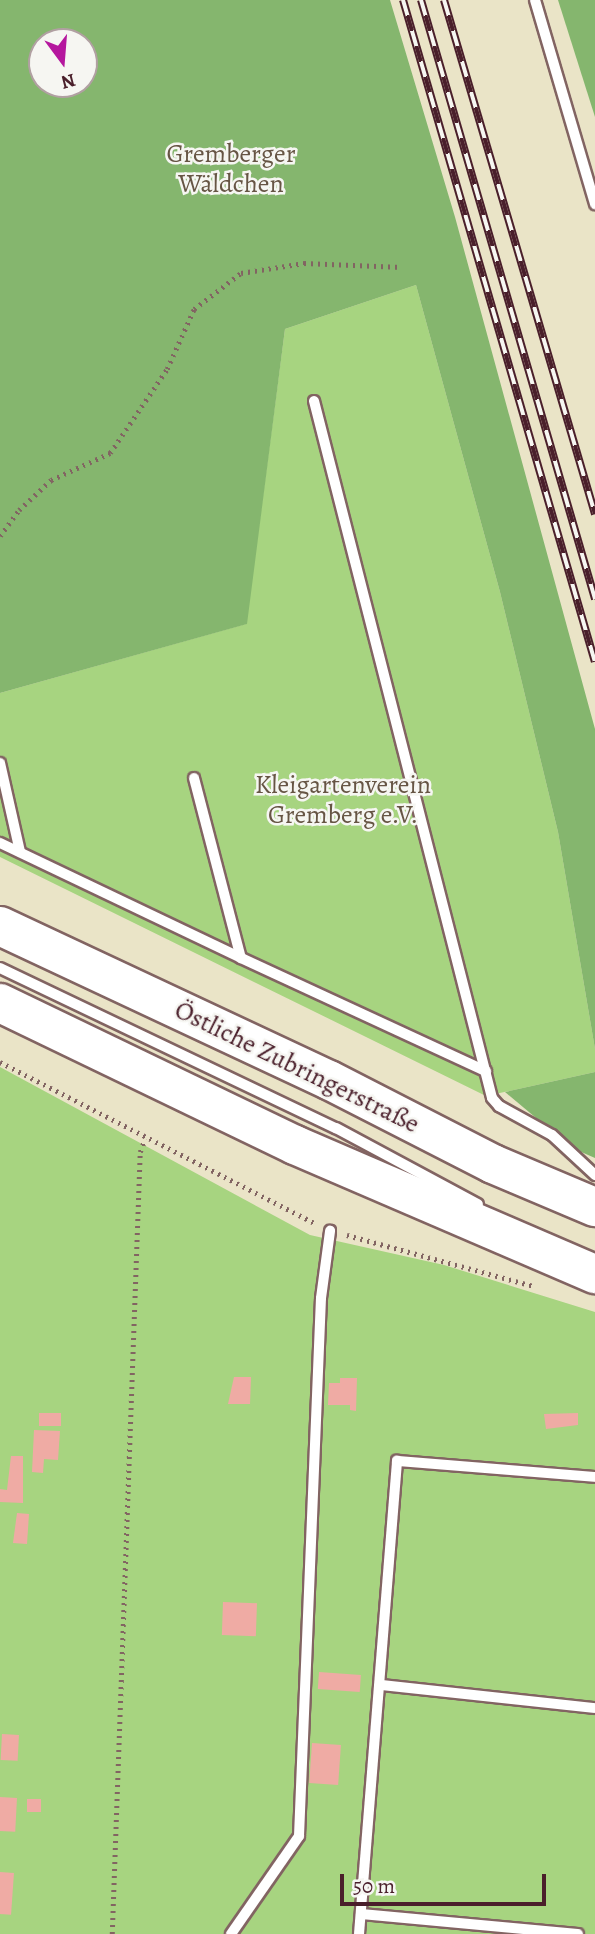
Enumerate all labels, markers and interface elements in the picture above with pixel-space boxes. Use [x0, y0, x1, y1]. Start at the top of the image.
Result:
north arrow [28, 28, 98, 98]
text: N [58, 67, 78, 96]
park label: Gremberger Wäldchen [166, 138, 296, 200]
park label: Kleigartenverein Gremberg e.V. [255, 769, 431, 830]
street label: Östliche Zubringerstraße [170, 994, 424, 1140]
scale bar [343, 1860, 550, 1904]
text: 50 m [353, 1872, 395, 1900]

